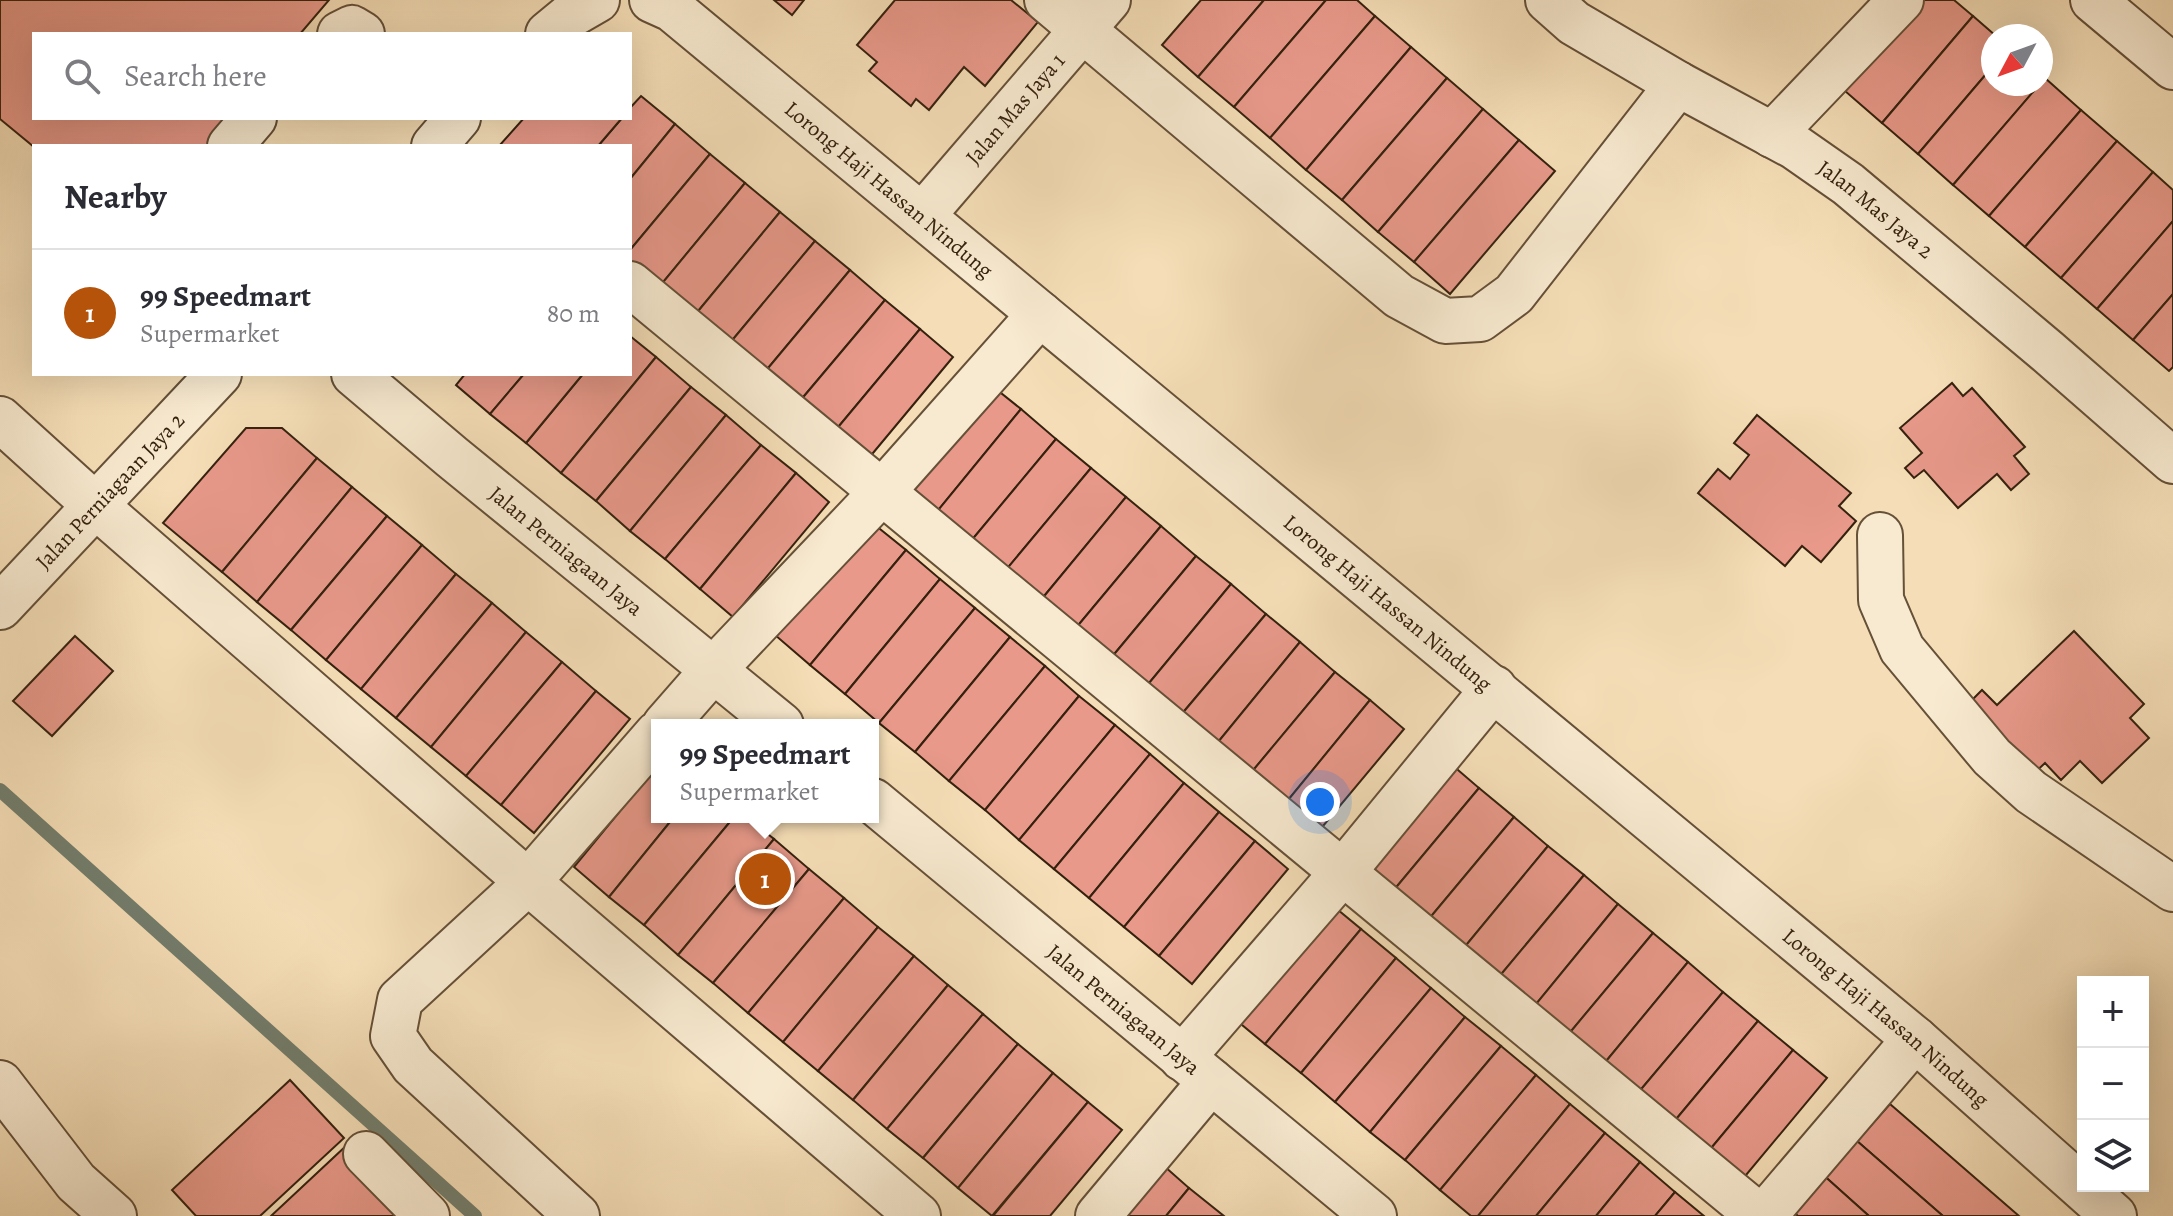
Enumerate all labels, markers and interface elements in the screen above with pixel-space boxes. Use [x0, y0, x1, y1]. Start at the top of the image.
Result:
north arrow [1981, 24, 2053, 96]
search box [32, 32, 632, 120]
street label: Jalan Mas Jaya 1 [959, 47, 1072, 171]
icon: search [60, 54, 104, 98]
text: Search here [124, 56, 267, 96]
street label: Lorong Haji Hassan Nindung [778, 94, 999, 285]
street label: Jalan Mas Jaya 2 [1811, 153, 1940, 266]
text: Nearby [64, 173, 167, 220]
text: 99 Speedmart [140, 276, 311, 316]
text: 1 [85, 296, 95, 331]
text: 80 m [547, 296, 600, 331]
text: Supermarket [140, 316, 280, 351]
street label: Jalan Perniagaan Jaya 2 [29, 406, 192, 576]
street label: Jalan Perniagaan Jaya [482, 479, 650, 623]
street label: Lorong Haji Hassan Nindung [1277, 508, 1498, 699]
popup [651, 719, 879, 823]
text: 99 Speedmart [679, 734, 851, 774]
text: Supermarket [679, 774, 819, 809]
your location [1300, 782, 1340, 822]
pin: 1 [739, 849, 791, 909]
street label: Lorong Haji Hassan Nindung [1776, 921, 1995, 1114]
street label: Jalan Perniagaan Jaya [1040, 937, 1207, 1083]
map controls [2077, 976, 2149, 1192]
button: + [2077, 976, 2149, 1048]
button: − [2077, 1048, 2149, 1120]
button: layers [2077, 1120, 2149, 1192]

